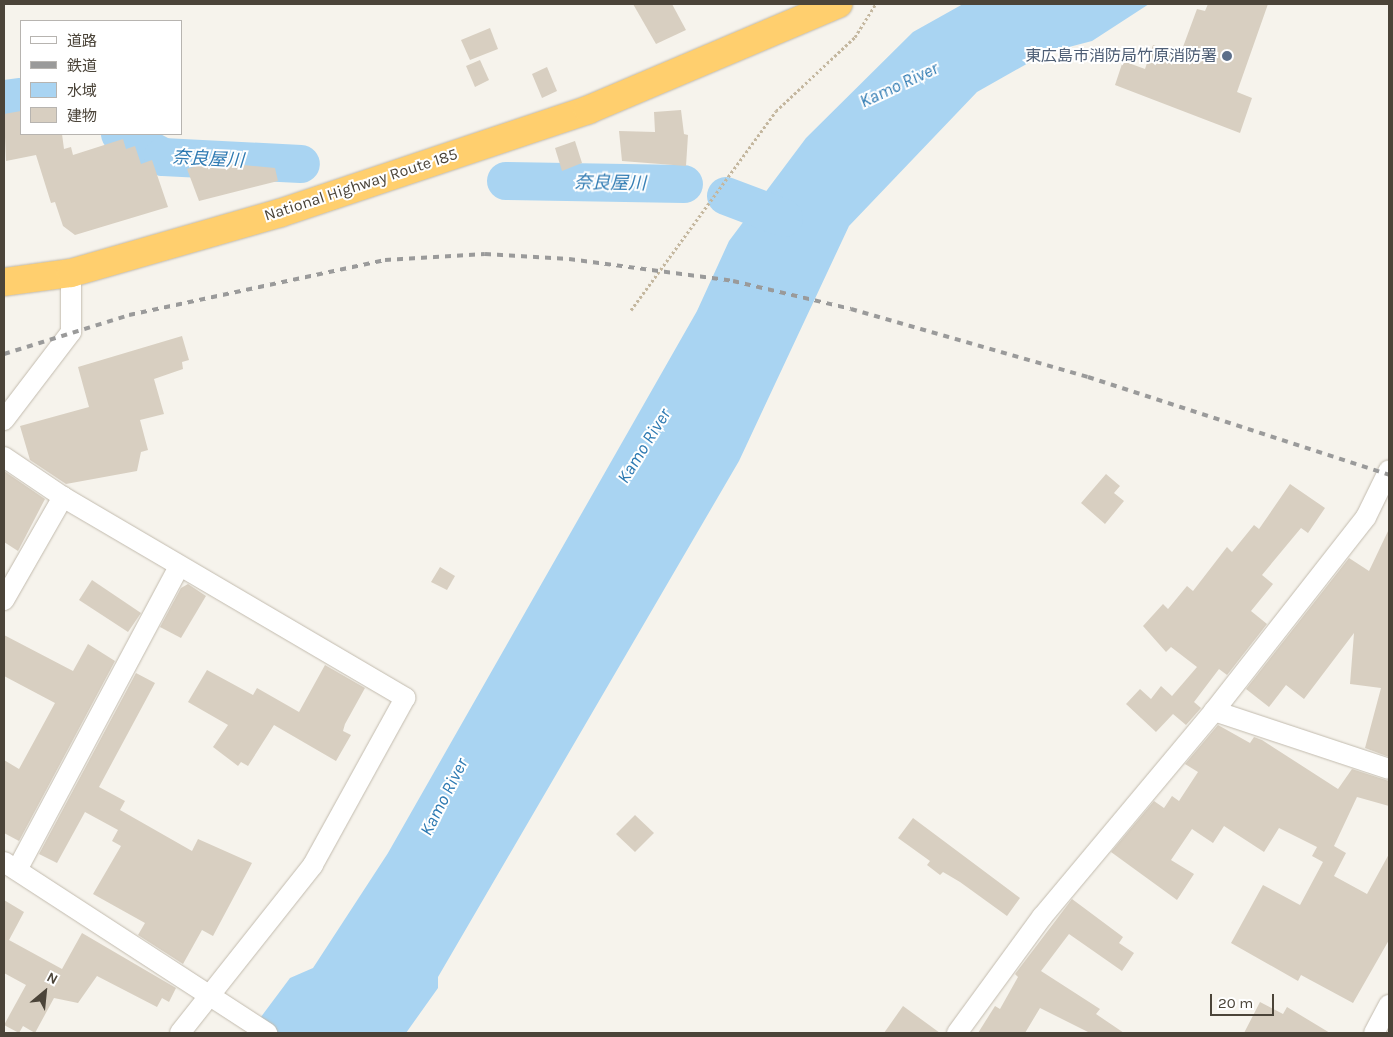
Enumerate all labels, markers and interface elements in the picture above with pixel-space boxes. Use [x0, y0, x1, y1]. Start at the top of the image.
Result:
legend [20, 20, 182, 135]
text: 道路 [67, 32, 97, 50]
place label: 東広島市消防局竹原消防署 [1025, 46, 1217, 66]
marker: 東広島市消防局竹原消防署 [1221, 50, 1233, 62]
text: 鉄道 [67, 57, 97, 75]
water label: Kamo River [856, 57, 942, 113]
text: 水域 [67, 82, 97, 100]
text: 建物 [67, 107, 97, 125]
street label: National Highway Route 185 [262, 145, 460, 225]
water label: 奈良屋川 [171, 146, 245, 172]
water label: 奈良屋川 [574, 172, 646, 194]
water label: Kamo River [613, 405, 675, 487]
water label: Kamo River [415, 755, 473, 839]
north arrow [20, 967, 70, 1017]
text: N [44, 968, 61, 988]
scale bar [1213, 984, 1277, 1016]
text: 20 m [1218, 994, 1253, 1012]

